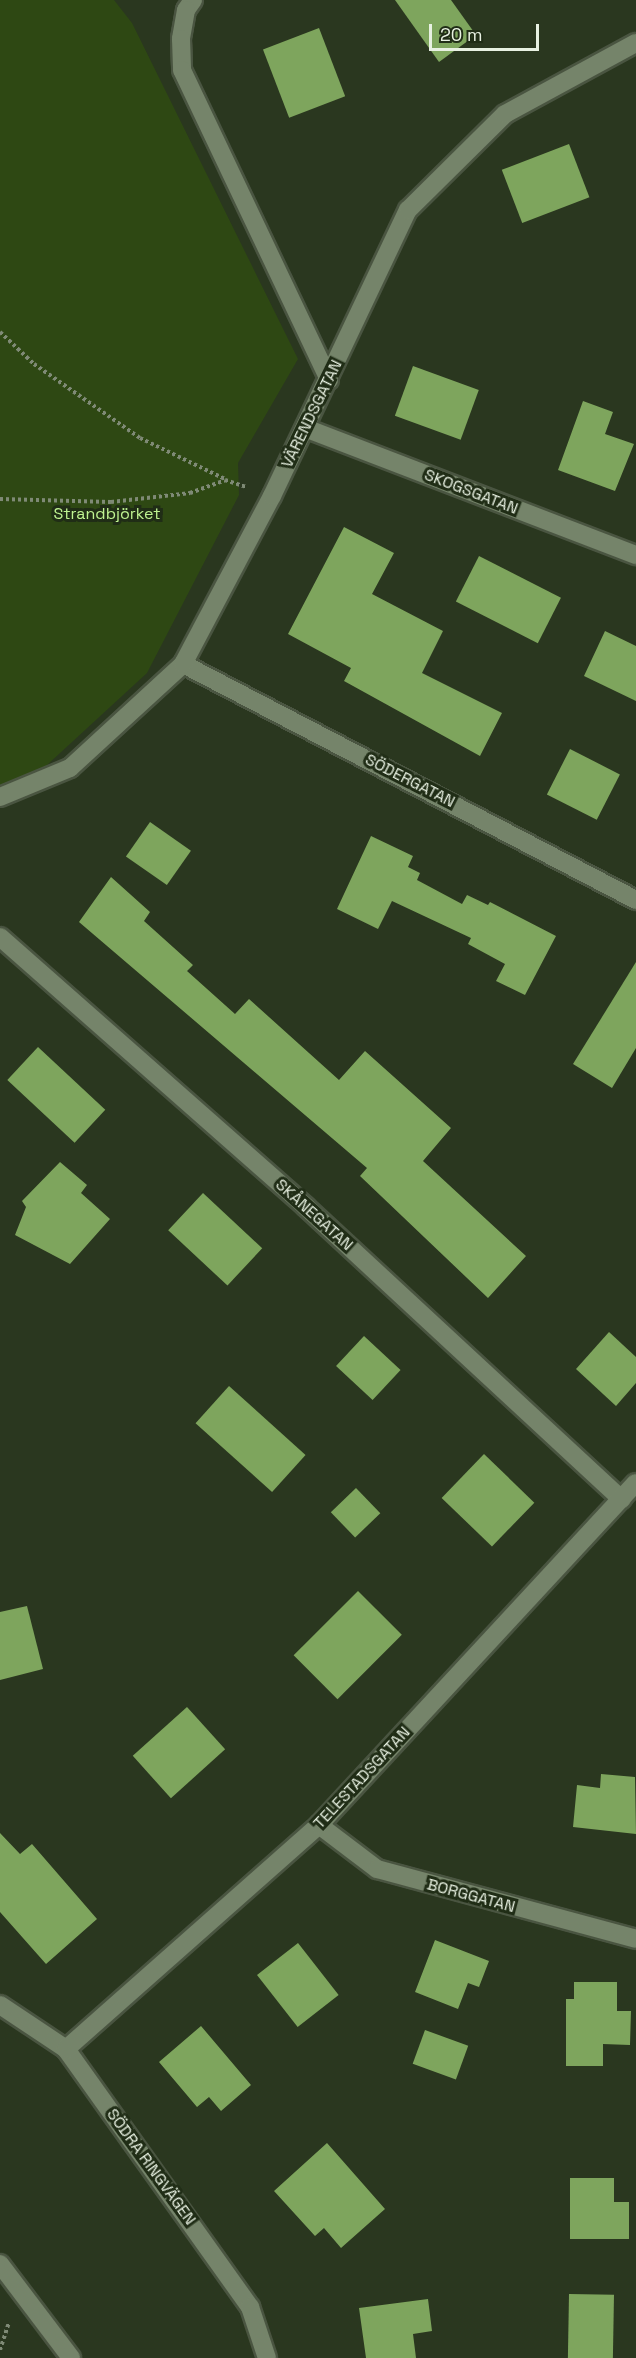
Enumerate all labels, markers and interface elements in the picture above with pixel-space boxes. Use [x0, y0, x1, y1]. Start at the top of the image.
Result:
scale bar [432, 12, 542, 50]
text: 20 m [440, 23, 483, 46]
street label: VÄRENDSGATAN [278, 357, 346, 471]
street label: SKOGSGATAN [422, 465, 520, 519]
park label: Strandbjörket [53, 504, 161, 524]
street label: SÖDERGATAN [362, 750, 458, 812]
street label: SKÅNEGATAN [271, 1175, 357, 1255]
street label: TELESTADSGATAN [310, 1723, 414, 1833]
street label: BORGGATAN [425, 1875, 517, 1917]
street label: SÖDRA RINGVÄGEN [102, 2105, 200, 2229]

